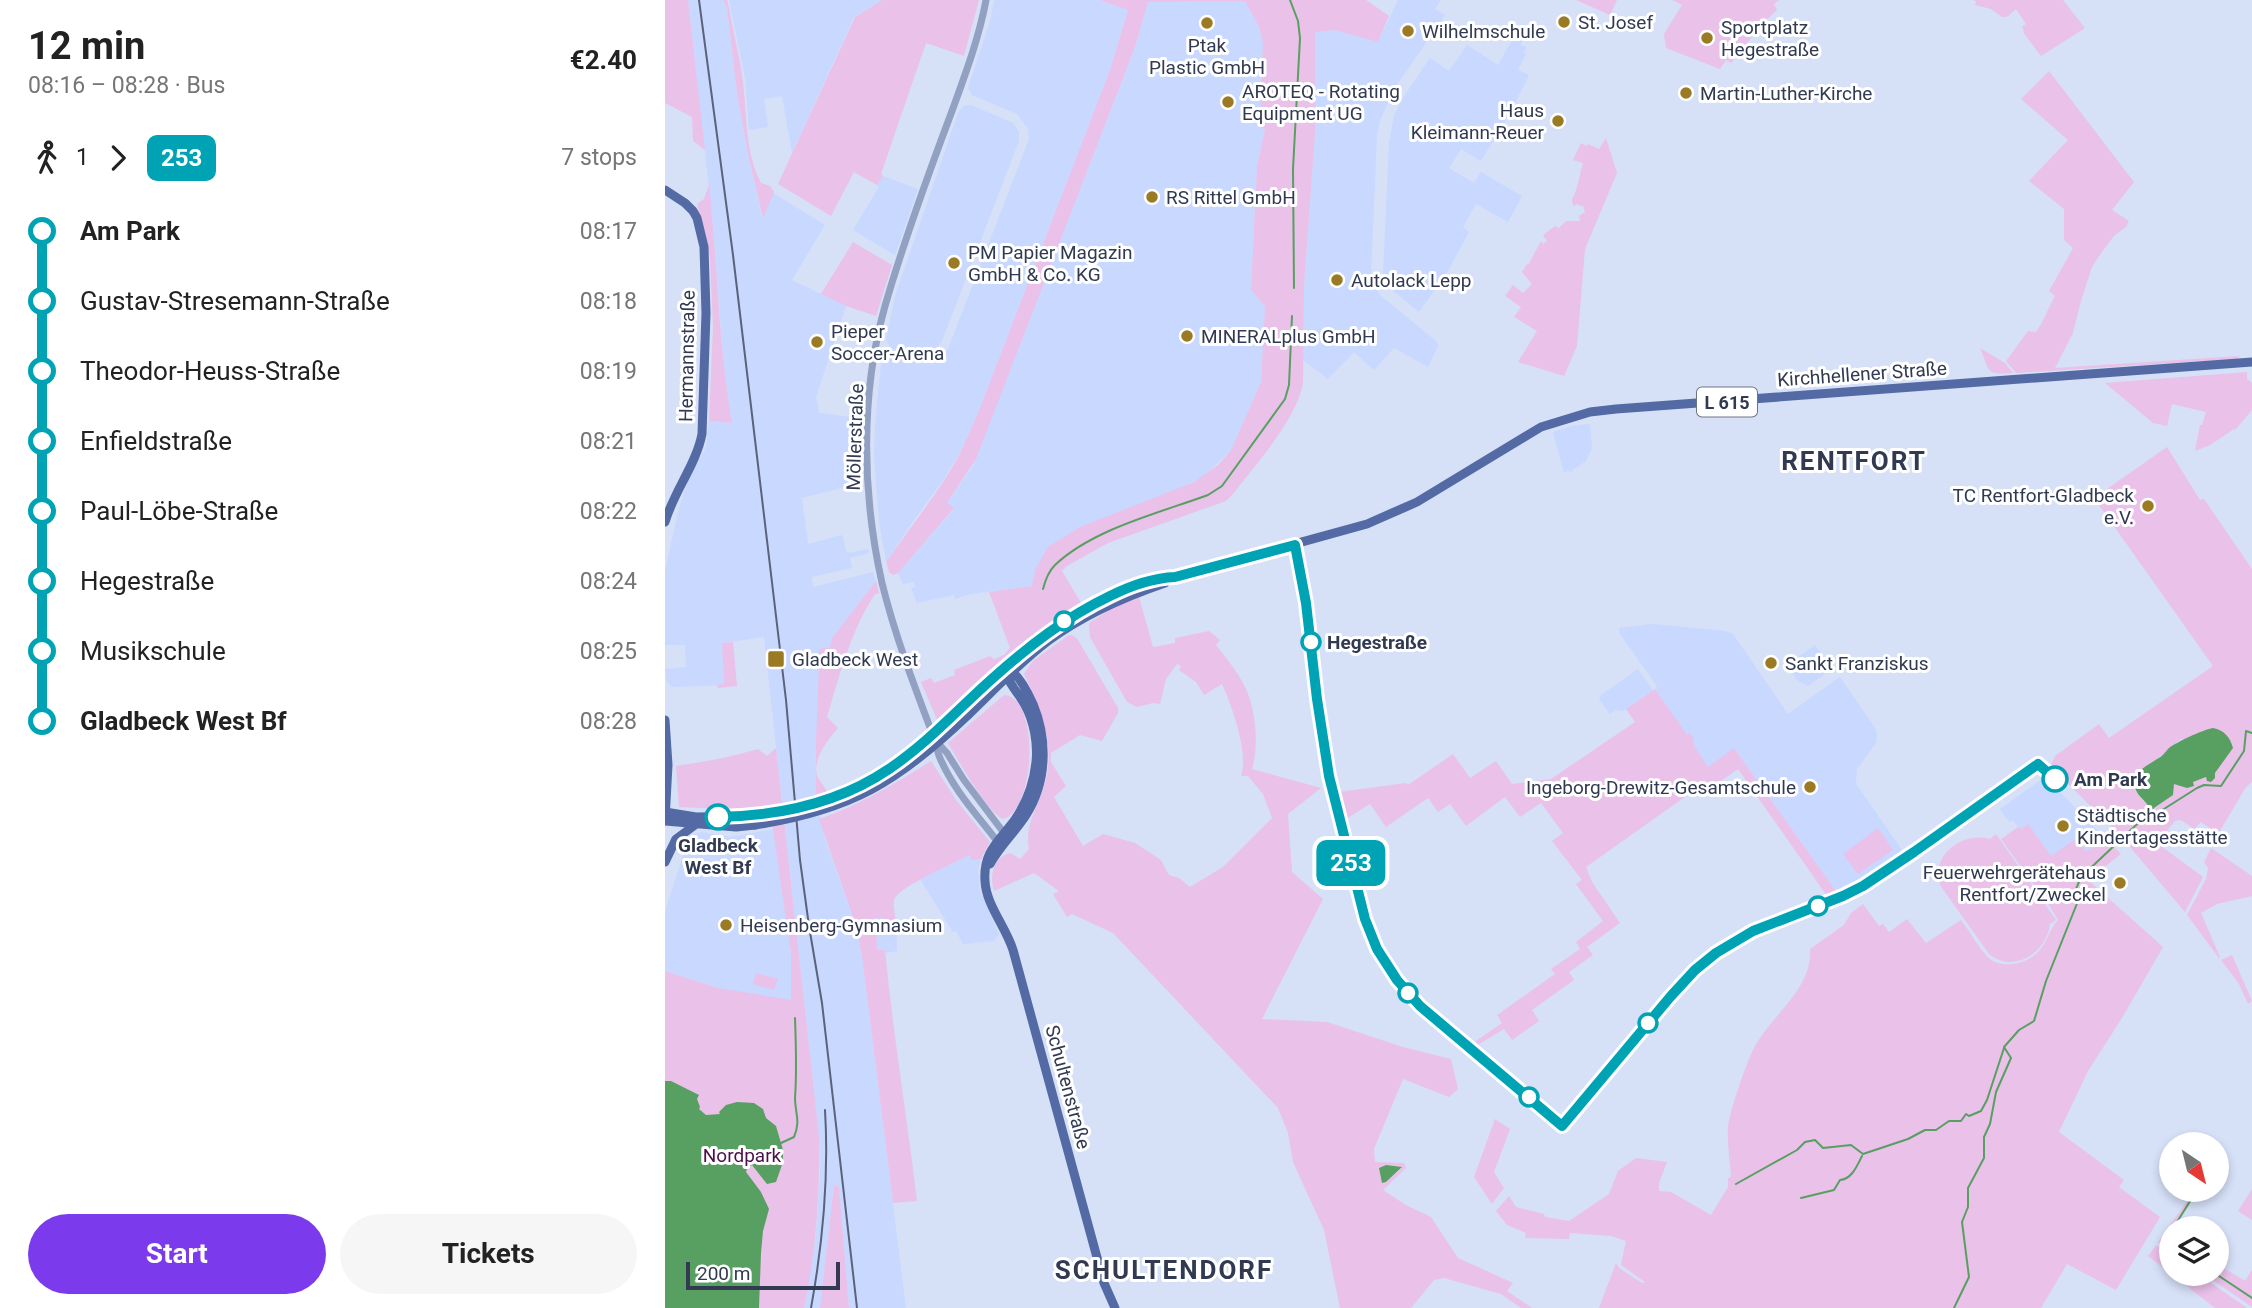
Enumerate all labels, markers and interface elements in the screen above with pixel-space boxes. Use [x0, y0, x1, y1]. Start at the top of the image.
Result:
place label: St. Josef [1578, 11, 1653, 34]
marker: St. Josef [1556, 14, 1572, 30]
marker: Ptak Plastic GmbH [1199, 15, 1215, 31]
place label: Sportplatz Hegestraße [1721, 16, 1819, 61]
place label: Wilhelmschule [1422, 20, 1545, 43]
marker: Wilhelmschule [1400, 23, 1416, 39]
text: 12 min [28, 24, 145, 68]
marker: Sportplatz Hegestraße [1699, 30, 1715, 46]
place label: Ptak Plastic GmbH [1149, 34, 1265, 79]
text: €2.40 [570, 45, 637, 75]
text: 08:16 – 08:28 · Bus [28, 72, 225, 99]
place label: AROTEQ - Rotating Equipment UG [1242, 80, 1400, 125]
place label: Martin-Luther-Kirche [1700, 82, 1872, 105]
marker: Martin-Luther-Kirche [1678, 85, 1694, 101]
marker: AROTEQ - Rotating Equipment UG [1220, 94, 1236, 110]
place label: Haus Kleimann-Reuer [1411, 99, 1545, 144]
marker: Haus Kleimann-Reuer [1550, 113, 1566, 129]
icon: walk [28, 139, 66, 177]
icon: forward [99, 139, 137, 177]
text: 1 [76, 144, 89, 171]
text: 253 [161, 144, 202, 172]
text: 7 stops [561, 144, 637, 171]
place label: RS Rittel GmbH [1166, 186, 1296, 209]
marker: RS Rittel GmbH [1144, 189, 1160, 205]
text: Am Park [80, 216, 180, 246]
text: 08:17 [580, 218, 637, 245]
place label: PM Papier Magazin GmbH & Co. KG [968, 241, 1133, 286]
marker: PM Papier Magazin GmbH & Co. KG [946, 255, 962, 271]
place label: Autolack Lepp [1351, 269, 1472, 292]
marker: Autolack Lepp [1329, 272, 1345, 288]
text: Gustav-Stresemann-Straße [80, 286, 390, 316]
text: 08:18 [580, 288, 637, 315]
street label: Hermannstraße [674, 290, 700, 422]
place label: Pieper Soccer-Arena [831, 320, 944, 365]
place label: MINERALplus GmbH [1201, 325, 1376, 348]
marker: MINERALplus GmbH [1179, 328, 1195, 344]
marker: Pieper Soccer-Arena [809, 334, 825, 350]
text: Theodor-Heuss-Straße [80, 356, 340, 386]
street label: Kirchhellener Straße [1776, 357, 1948, 391]
text: 08:19 [580, 358, 637, 385]
street label: Möllerstraße [842, 383, 868, 491]
road number: L 615 [1697, 388, 1757, 416]
text: Enfieldstraße [80, 426, 232, 456]
text: 08:21 [580, 428, 637, 455]
district label: RENTFORT [1781, 446, 1927, 476]
place label: TC Rentfort-Gladbeck e.V. [1953, 484, 2134, 529]
text: Paul-Löbe-Straße [80, 496, 278, 526]
text: 08:22 [580, 498, 637, 525]
marker: TC Rentfort-Gladbeck e.V. [2140, 498, 2156, 514]
text: Hegestraße [80, 566, 214, 596]
text: 08:24 [580, 568, 637, 595]
unlabelled marker [1054, 611, 1074, 631]
place label: Hegestraße [1327, 631, 1427, 654]
marker: Hegestraße [1301, 632, 1321, 652]
text: Musikschule [80, 636, 226, 666]
text: 08:25 [580, 638, 637, 665]
place label: Gladbeck West [792, 648, 918, 671]
marker: Gladbeck West [766, 649, 786, 669]
place label: Sankt Franziskus [1785, 652, 1929, 675]
marker: Sankt Franziskus [1763, 655, 1779, 671]
text: Gladbeck West Bf [80, 706, 287, 736]
text: 08:28 [580, 708, 637, 735]
marker: Am Park [2042, 766, 2068, 792]
place label: Am Park [2074, 768, 2148, 791]
place label: Ingeborg-Drewitz-Gesamtschule [1526, 776, 1796, 799]
marker: Ingeborg-Drewitz-Gesamtschule [1802, 779, 1818, 795]
marker: Gladbeck West Bf [705, 804, 731, 830]
place label: Städtische Kindertagesstätte [2077, 804, 2228, 849]
marker: Städtische Kindertagesstätte [2055, 818, 2071, 834]
place label: Gladbeck West Bf [678, 834, 759, 879]
line badge: 253 [1311, 840, 1391, 886]
text: 253 [1330, 849, 1372, 877]
place label: Feuerwehrgerätehaus Rentfort/Zweckel [1923, 861, 2106, 906]
marker: Feuerwehrgerätehaus Rentfort/Zweckel [2112, 875, 2128, 891]
unlabelled marker [1808, 896, 1828, 916]
place label: Heisenberg-Gymnasium [740, 914, 943, 937]
marker: Heisenberg-Gymnasium [718, 917, 734, 933]
unlabelled marker [1398, 983, 1418, 1003]
unlabelled marker [1638, 1013, 1658, 1033]
street label: Schultenstraße [1040, 1023, 1096, 1151]
unlabelled marker [1519, 1087, 1539, 1107]
north arrow [2159, 1132, 2229, 1202]
map controls [2159, 1132, 2229, 1286]
park label: Nordpark [703, 1144, 782, 1167]
button: Start [28, 1214, 326, 1294]
button: Tickets [340, 1214, 637, 1294]
button: layers [2159, 1216, 2229, 1286]
district label: SCHULTENDORF [1055, 1255, 1273, 1285]
scale bar [686, 1259, 840, 1291]
text: 200 m [697, 1262, 750, 1285]

